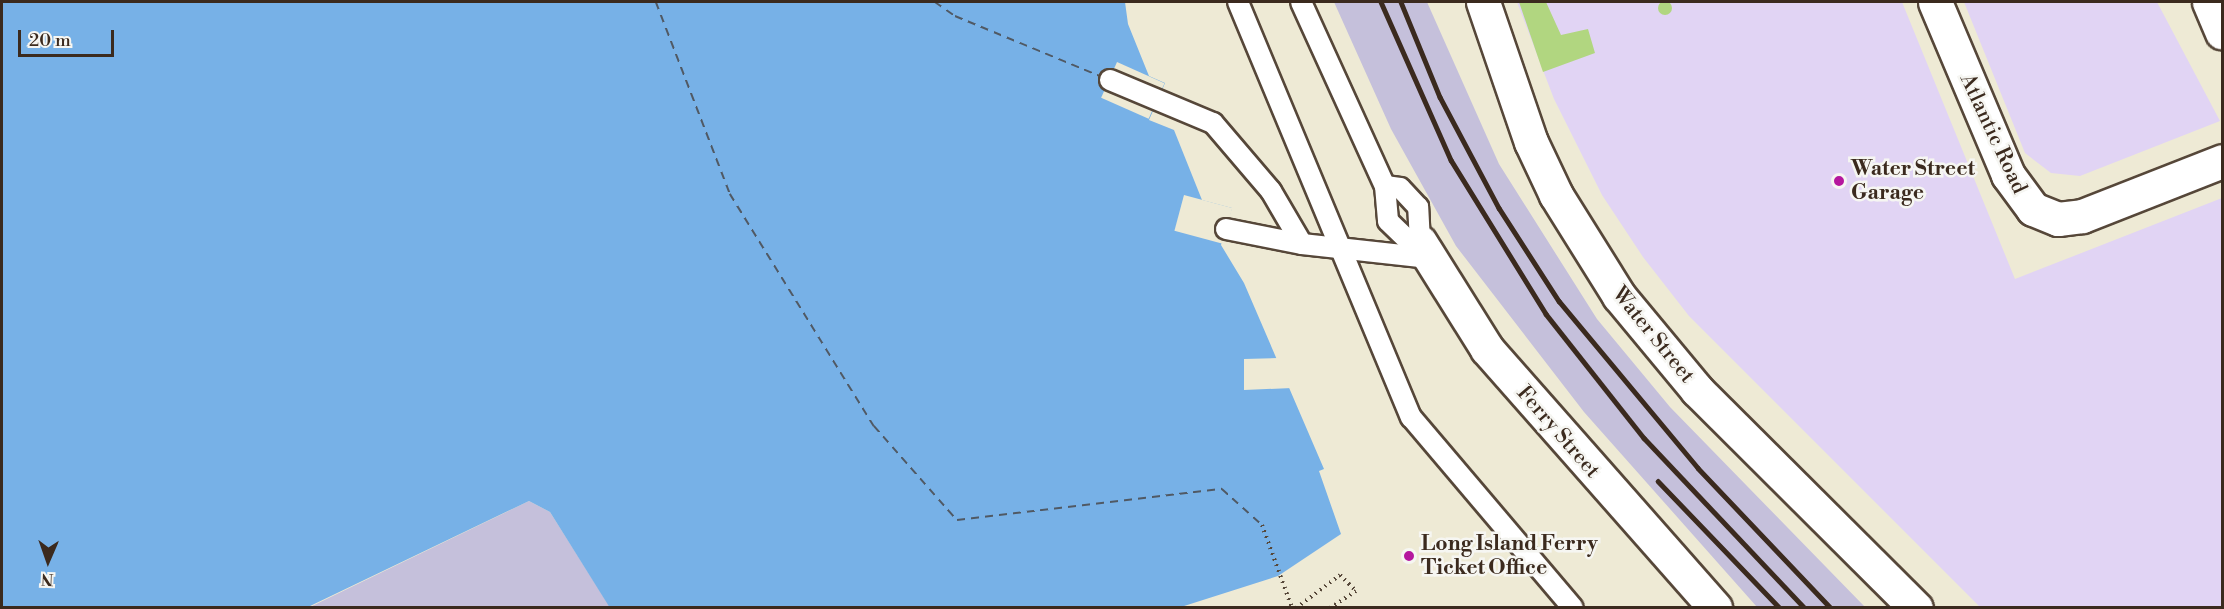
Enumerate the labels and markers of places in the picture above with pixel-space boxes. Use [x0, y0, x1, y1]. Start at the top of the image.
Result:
place label: Water Street Garage [1851, 156, 1975, 206]
marker: Water Street Garage [1832, 174, 1846, 188]
place label: Long Island Ferry Ticket Office [1421, 531, 1598, 581]
marker: Long Island Ferry Ticket Office [1402, 549, 1416, 563]

